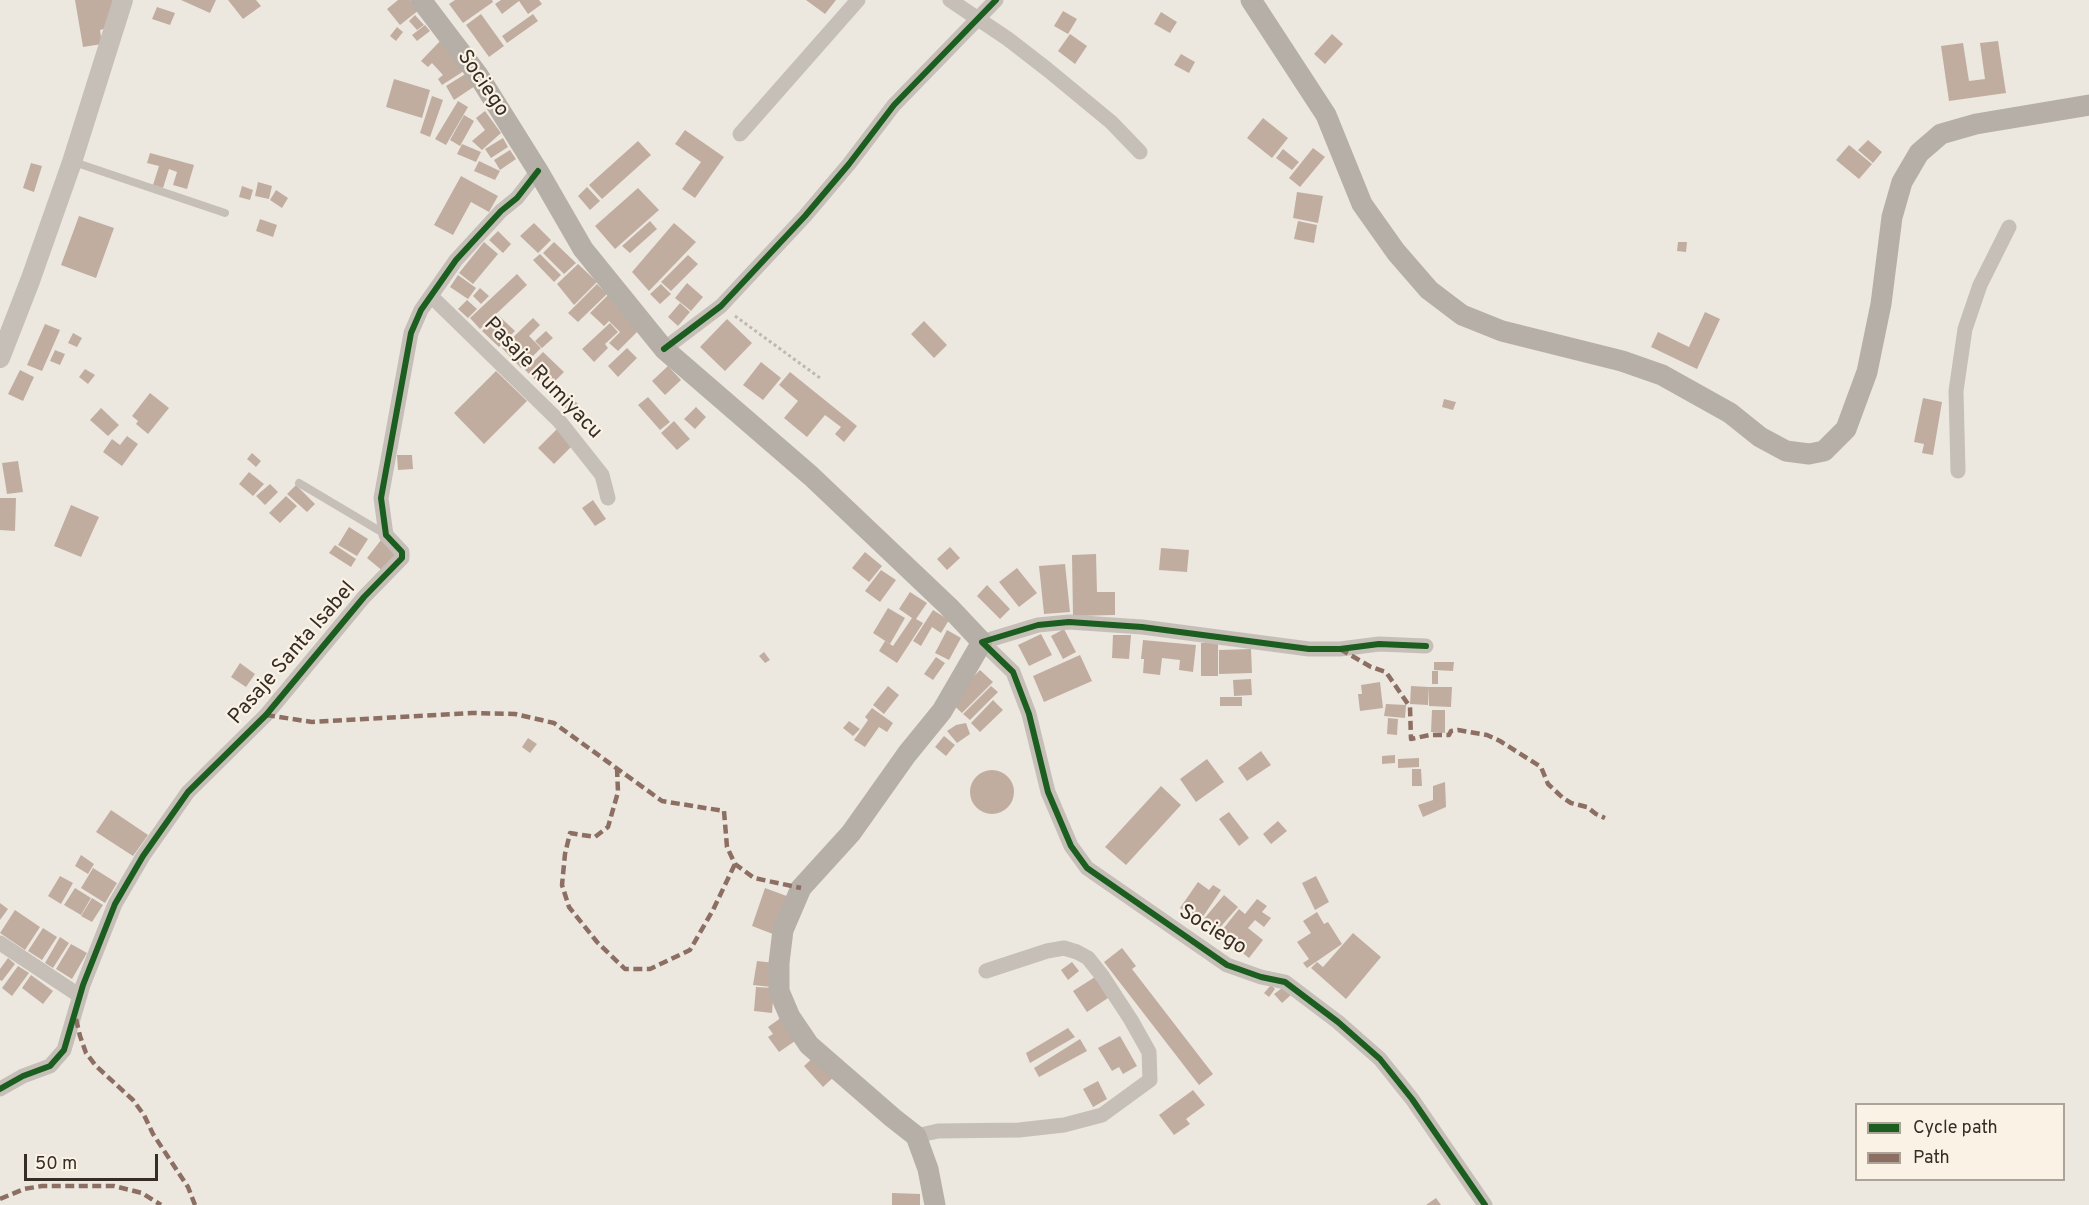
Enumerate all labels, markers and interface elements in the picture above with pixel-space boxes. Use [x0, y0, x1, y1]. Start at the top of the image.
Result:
street label: Sociego [451, 46, 513, 122]
street label: Pasaje Rumiyacu [477, 313, 607, 445]
street label: Pasaje Santa Isabel [224, 577, 362, 731]
street label: Sociego [1173, 900, 1251, 962]
legend [1855, 1103, 2065, 1181]
text: Cycle path [1913, 1117, 1998, 1140]
scale bar [27, 1142, 160, 1180]
text: Path [1913, 1147, 1950, 1170]
text: 50 m [35, 1153, 77, 1176]

